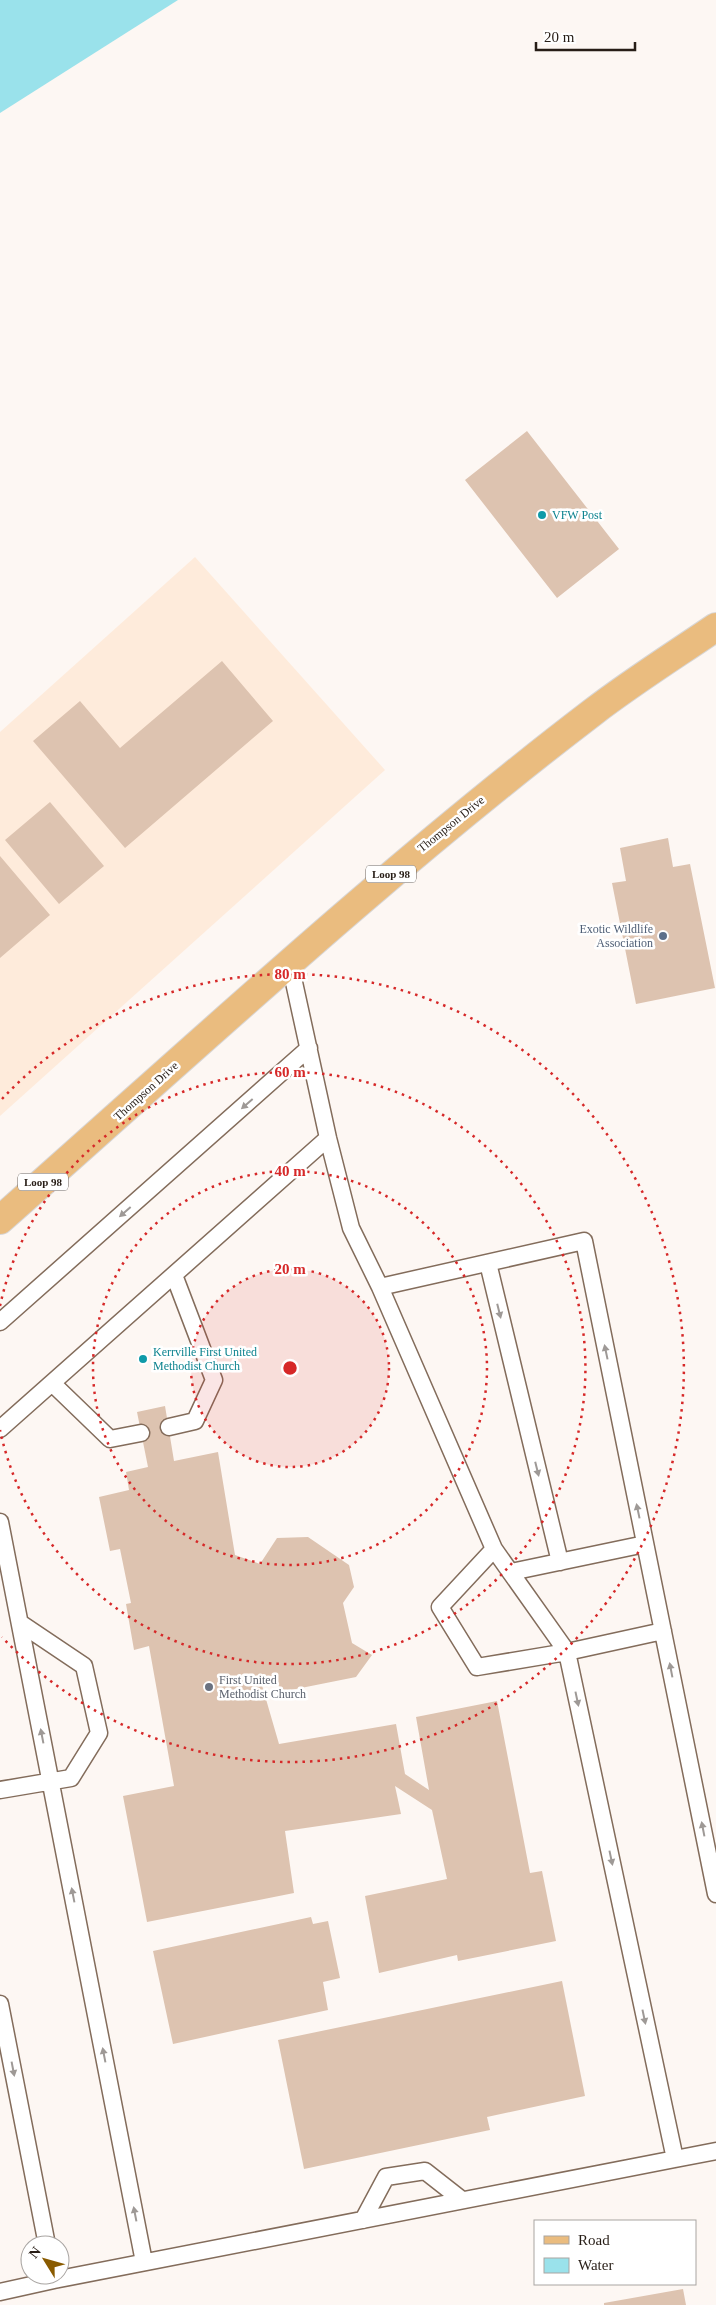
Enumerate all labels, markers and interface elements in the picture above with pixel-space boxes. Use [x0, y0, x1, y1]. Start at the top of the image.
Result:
scale bar [536, 20, 635, 52]
text: 20 m [544, 29, 575, 45]
place label: VFW Post [552, 508, 603, 522]
marker: VFW Post [536, 509, 548, 521]
street label: Thompson Drive [415, 793, 487, 855]
road number: Loop 98 [366, 866, 416, 882]
place label: Exotic Wildlife Association [579, 922, 653, 950]
marker: Exotic Wildlife Association [657, 930, 669, 942]
text: 80 m [274, 966, 306, 982]
street label: Thompson Drive [111, 1058, 181, 1124]
text: 60 m [274, 1064, 306, 1080]
one-way arrow [241, 1098, 253, 1110]
text: 40 m [274, 1163, 306, 1179]
road number: Loop 98 [18, 1174, 68, 1190]
one-way arrow [118, 1206, 131, 1217]
text: 20 m [274, 1261, 306, 1277]
one-way arrow [495, 1303, 503, 1318]
one-way arrow [602, 1344, 610, 1359]
place label: Kerrville First United Methodist Church [153, 1345, 257, 1373]
marker: Kerrville First United Methodist Church [137, 1353, 149, 1365]
centre of rings [281, 1359, 299, 1377]
one-way arrow [534, 1461, 542, 1476]
one-way arrow [634, 1502, 642, 1518]
one-way arrow [666, 1662, 674, 1678]
place label: First United Methodist Church [219, 1673, 306, 1701]
marker: First United Methodist Church [203, 1681, 215, 1693]
one-way arrow [573, 1692, 581, 1707]
one-way arrow [38, 1728, 46, 1743]
one-way arrow [699, 1822, 707, 1837]
one-way arrow [607, 1851, 615, 1867]
one-way arrow [69, 1888, 77, 1903]
one-way arrow [641, 2010, 649, 2026]
one-way arrow [99, 2046, 107, 2062]
one-way arrow [9, 2061, 17, 2077]
one-way arrow [130, 2206, 138, 2222]
legend [534, 2220, 696, 2285]
text: Road [578, 2232, 610, 2248]
north arrow [20, 2235, 70, 2285]
text: N [26, 2244, 44, 2261]
text: Water [578, 2257, 613, 2273]

